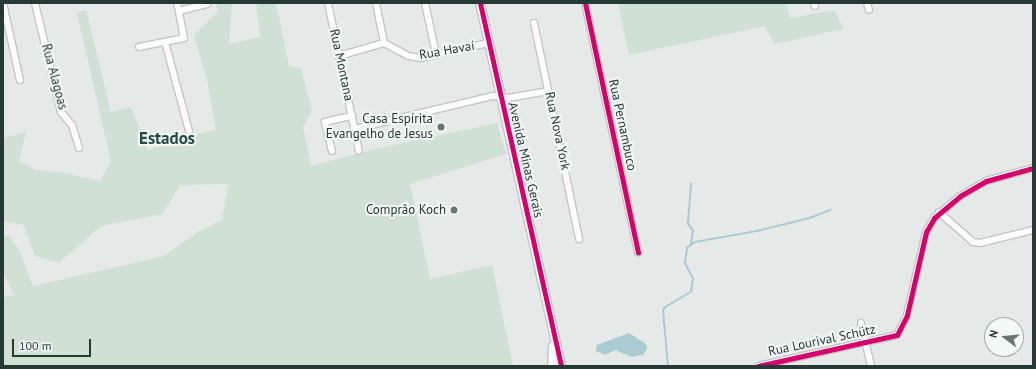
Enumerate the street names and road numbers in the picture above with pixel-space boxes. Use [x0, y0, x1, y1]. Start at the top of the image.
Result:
street label: Rua Montana [326, 28, 356, 102]
street label: Rua Havaí [418, 38, 476, 64]
street label: Rua Alagoas [38, 42, 70, 112]
street label: Rua Pernambuco [605, 78, 639, 172]
street label: Rua Nova York [541, 90, 573, 172]
street label: Avenida Minas Gerais [504, 101, 546, 219]
street label: Rua Lourival Schütz [767, 322, 877, 360]

